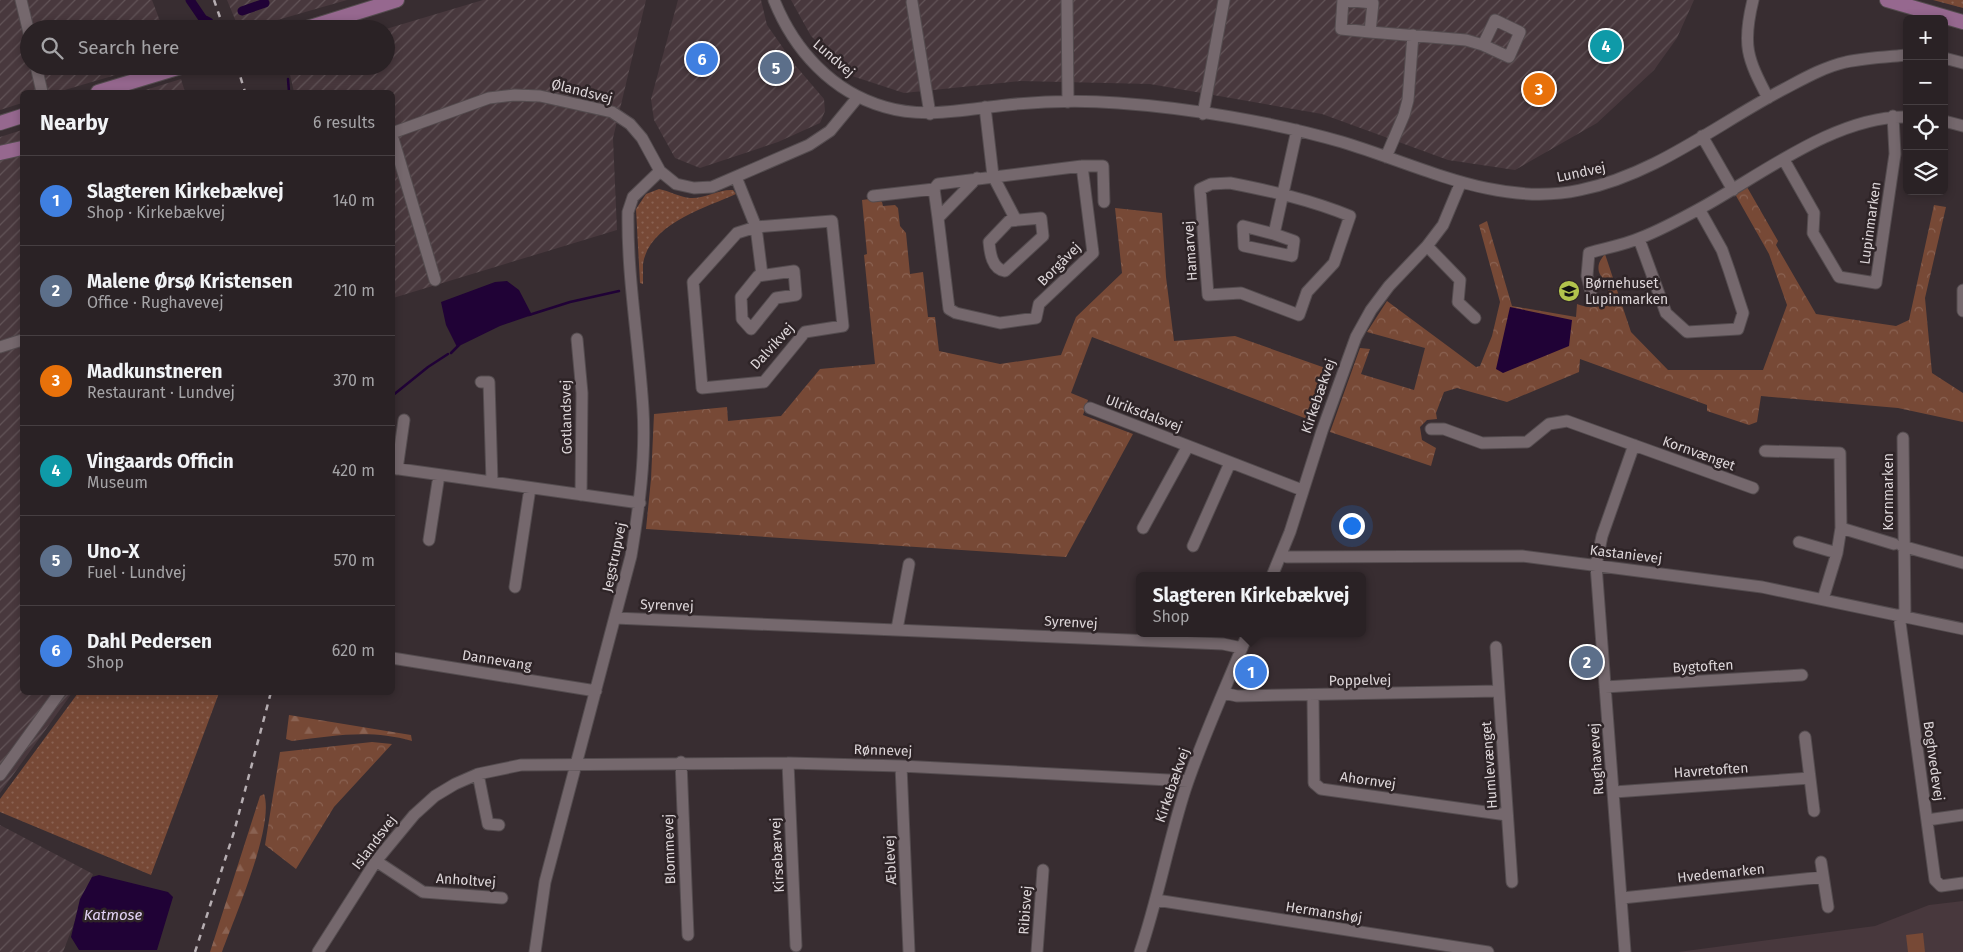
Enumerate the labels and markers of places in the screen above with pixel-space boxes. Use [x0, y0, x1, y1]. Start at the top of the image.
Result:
pin: 4 [1590, 27, 1622, 65]
pin: 6 [686, 40, 718, 78]
pin: 5 [760, 49, 792, 87]
pin: 3 [1523, 70, 1555, 108]
place label: Børnehuset Lupinmarken [1585, 275, 1668, 308]
school or university icon: Børnehuset Lupinmarken [1557, 279, 1581, 303]
pin: 2 [1571, 643, 1603, 681]
pin: 1 [1235, 653, 1267, 691]

